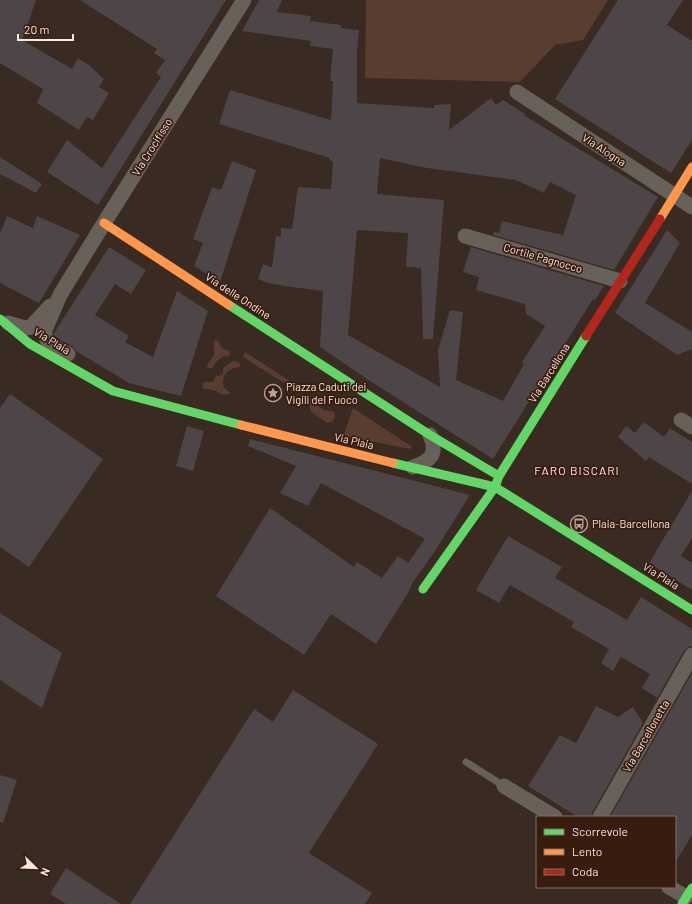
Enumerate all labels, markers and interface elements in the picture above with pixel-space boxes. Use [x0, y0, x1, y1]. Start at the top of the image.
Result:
scale bar [18, 16, 73, 42]
text: 20 m [24, 22, 50, 36]
street label: Via Crocifisso [129, 116, 174, 178]
street label: Via Alogna [580, 131, 629, 169]
street label: Cortile Pagnocco [502, 240, 584, 275]
street label: Via delle Ondine [203, 270, 274, 322]
street label: Via Plaia [32, 325, 73, 356]
street label: Via Barcellona [525, 341, 572, 405]
place label: Piazza Caduti dei Vigili del Fuoco [286, 380, 367, 406]
place icon: Piazza Caduti dei Vigili del Fuoco [263, 383, 283, 403]
street label: Via Plaia [333, 430, 375, 451]
district label: FARO BISCARI [534, 463, 620, 477]
bus stop icon: Plaia-Barcellona [569, 514, 589, 534]
place label: Plaia-Barcellona [592, 517, 670, 530]
street label: Via Plaia [641, 559, 682, 592]
street label: Via Barcellonetta [620, 697, 672, 774]
legend [536, 816, 676, 888]
text: Scorrevole [572, 824, 628, 838]
text: Lento [572, 844, 602, 858]
north arrow [16, 848, 56, 888]
text: Coda [572, 864, 599, 878]
text: N [38, 866, 53, 878]

